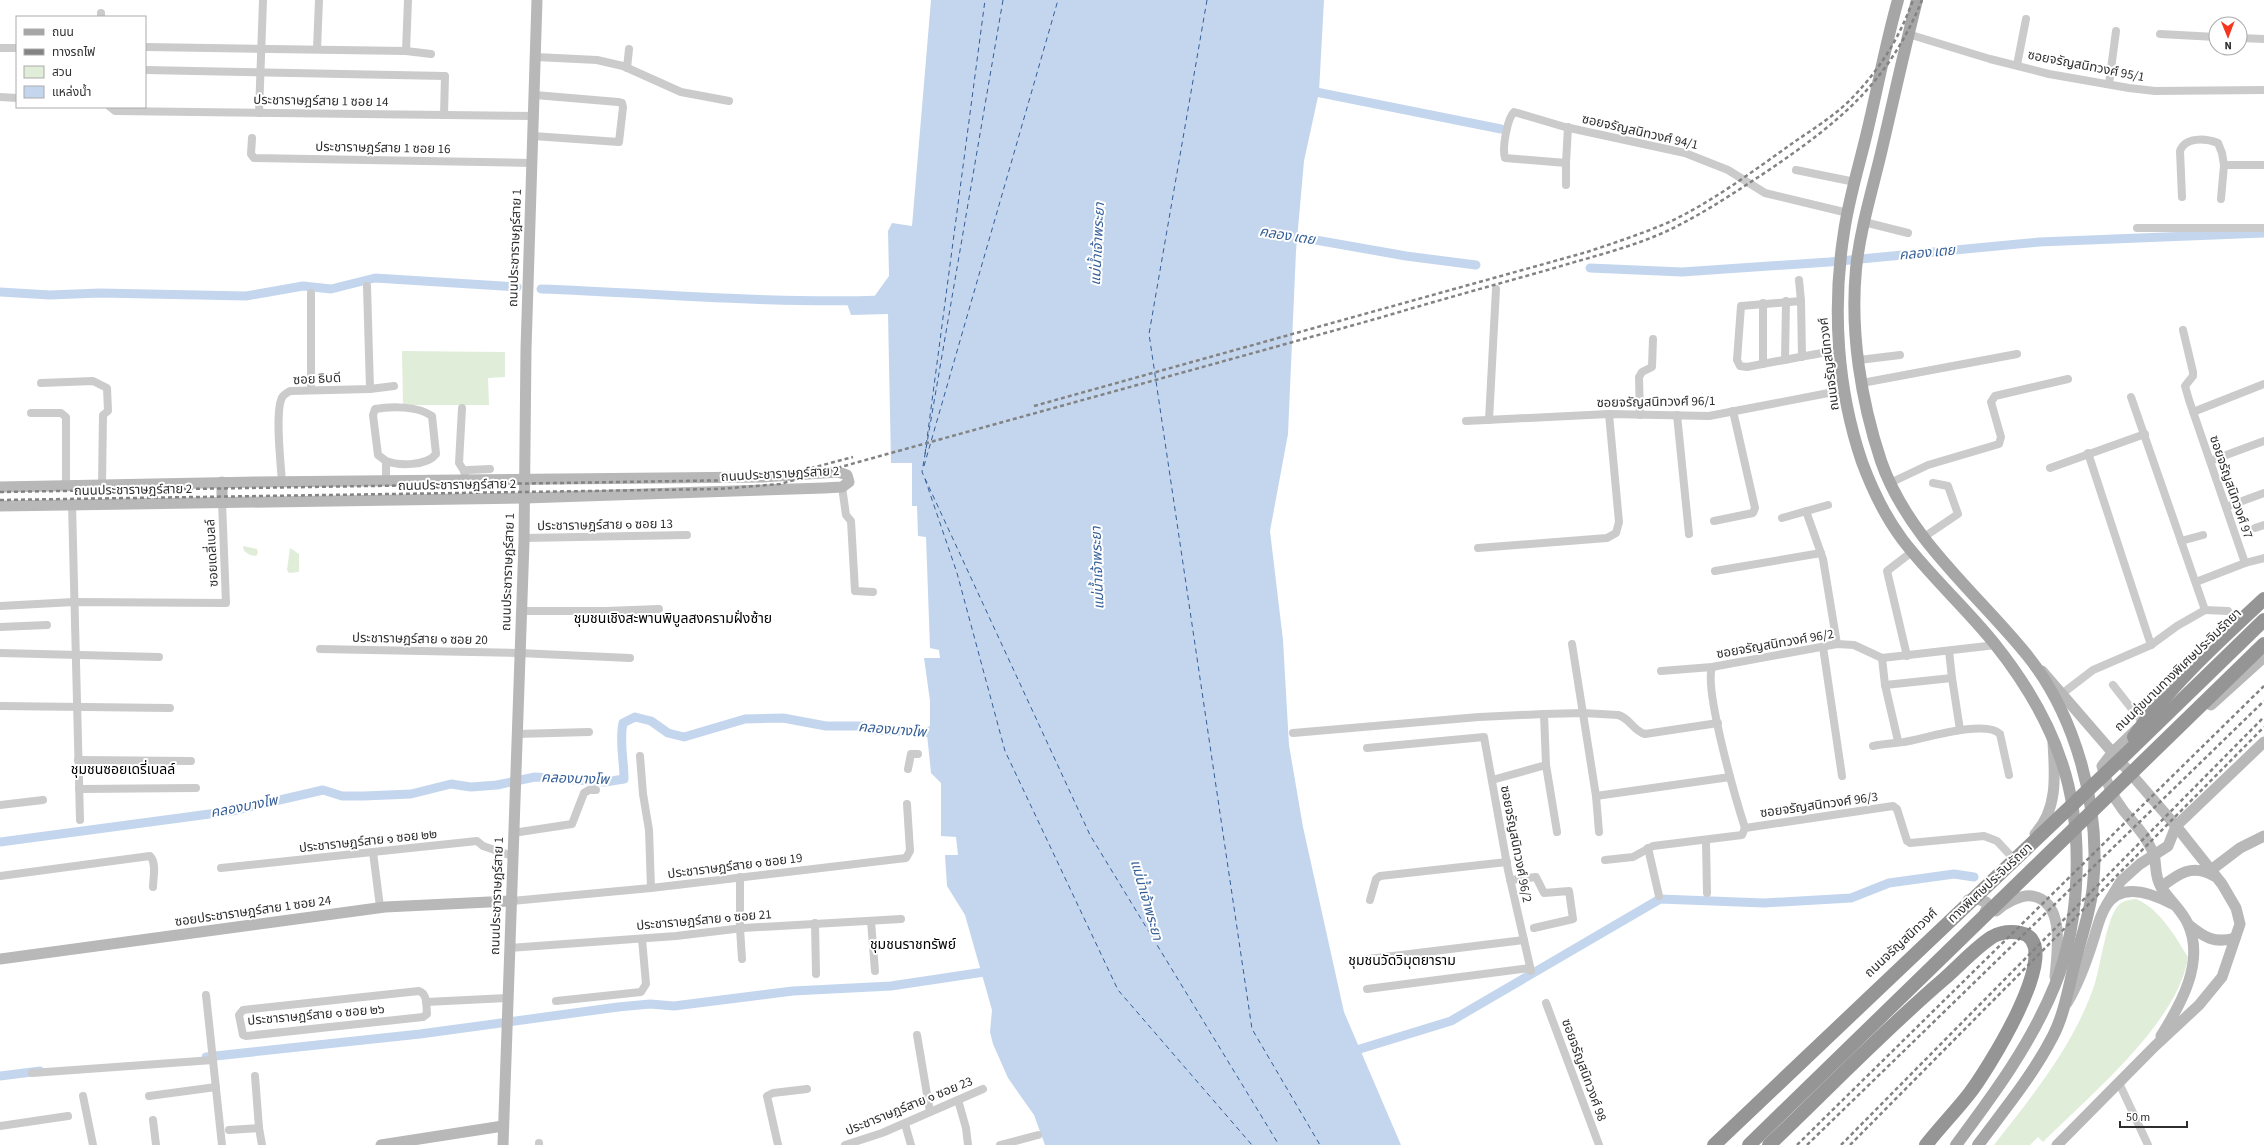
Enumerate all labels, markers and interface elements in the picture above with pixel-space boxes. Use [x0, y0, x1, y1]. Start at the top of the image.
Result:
legend [16, 16, 146, 108]
north arrow [2208, 16, 2248, 56]
text: ถนน [52, 24, 74, 41]
text: N [2224, 38, 2232, 53]
text: ทางรถไฟ [52, 44, 95, 61]
street label: ซอยจรัญสนิทวงศ์ 95/1 [2026, 46, 2146, 86]
text: สวน [52, 64, 72, 81]
text: แหล่งน้ำ [52, 83, 91, 101]
street label: ประชาราษฎร์สาย 1 ซอย 14 [253, 91, 389, 111]
street label: ซอยจรัญสนิทวงศ์ 94/1 [1580, 110, 1700, 154]
street label: ประชาราษฎร์สาย 1 ซอย 16 [315, 138, 451, 158]
street label: ถนนประชาราษฎร์สาย 1 [504, 189, 526, 307]
water label: แม่น้ำเจ้าพระยา [1085, 201, 1110, 286]
water label: คลอง เตย [1258, 222, 1318, 251]
water label: คลอง เตย [1898, 240, 1958, 265]
street label: ถนนจรัญสนิทวงศ์ [1814, 316, 1844, 412]
street label: ซอย ธิบดี [293, 369, 341, 389]
street label: ซอยจรัญสนิทวงศ์ 96/1 [1596, 392, 1716, 412]
street label: ซอยจรัญสนิทวงศ์ 97 [2205, 433, 2257, 541]
street label: ถนนประชาราษฎร์สาย 2 [720, 462, 840, 486]
street label: ถนนประชาราษฎร์สาย 2 [398, 475, 516, 495]
street label: ถนนประชาราษฎร์สาย 2 [74, 480, 192, 500]
street label: ถนนประชาราษฎร์สาย 1 [497, 513, 519, 631]
street label: ประชาราษฎร์สาย ๑ ซอย 13 [537, 515, 673, 535]
street label: ซอยเดลี่เบลล์ [200, 519, 223, 587]
water label: แม่น้ำเจ้าพระยา [1086, 525, 1109, 610]
street label: ถนนคู่ขนานทางพิเศษประจิมรัถยา [2111, 604, 2245, 736]
district label: ชุมชนเชิงสะพานพิบูลสงครามฝั่งซ้าย [574, 609, 772, 629]
street label: ซอยจรัญสนิทวงศ์ 96/2 [1715, 625, 1835, 663]
street label: ประชาราษฎร์สาย ๑ ซอย 20 [352, 629, 488, 649]
water label: คลองบางโพ [857, 717, 929, 743]
district label: ชุมชนซอยเดรี่เบลล์ [71, 759, 175, 780]
water label: คลองบางโพ [541, 768, 611, 790]
street label: ซอยจรัญสนิทวงศ์ 96/2 [1496, 784, 1536, 904]
street label: ซอยจรัญสนิทวงศ์ 96/3 [1759, 788, 1879, 822]
water label: คลองบางโพ [209, 790, 281, 823]
street label: ประชาราษฎร์สาย ๑ ซอย ๒๒ [298, 825, 438, 857]
street label: ถนนประชาราษฎร์สาย 1 [486, 837, 508, 955]
street label: ทางพิเศษประจิมรัถยา [1944, 839, 2036, 927]
street label: ประชาราษฎร์สาย ๑ ซอย 19 [667, 849, 803, 883]
water label: แม่น้ำเจ้าพระยา [1125, 857, 1168, 944]
street label: ซอยประชาราษฎร์สาย 1 ซอย 24 [174, 891, 333, 931]
street label: ถนนจรัญสนิทวงศ์ [1861, 904, 1941, 982]
street label: ประชาราษฎร์สาย ๑ ซอย 21 [636, 905, 772, 935]
district label: ชุมชนราชทรัพย์ [870, 935, 956, 955]
district label: ชุมชนวัดวิมุตยาราม [1348, 951, 1456, 971]
street label: ประชาราษฎร์สาย ๑ ซอย ๒๖ [247, 1000, 385, 1030]
street label: ซอยจรัญสนิทวงศ์ 98 [1557, 1016, 1611, 1124]
street label: ประชาราษฎร์สาย ๑ ซอย 23 [843, 1072, 975, 1140]
scale bar [2120, 1103, 2187, 1129]
text: 50 m [2126, 1109, 2150, 1126]

